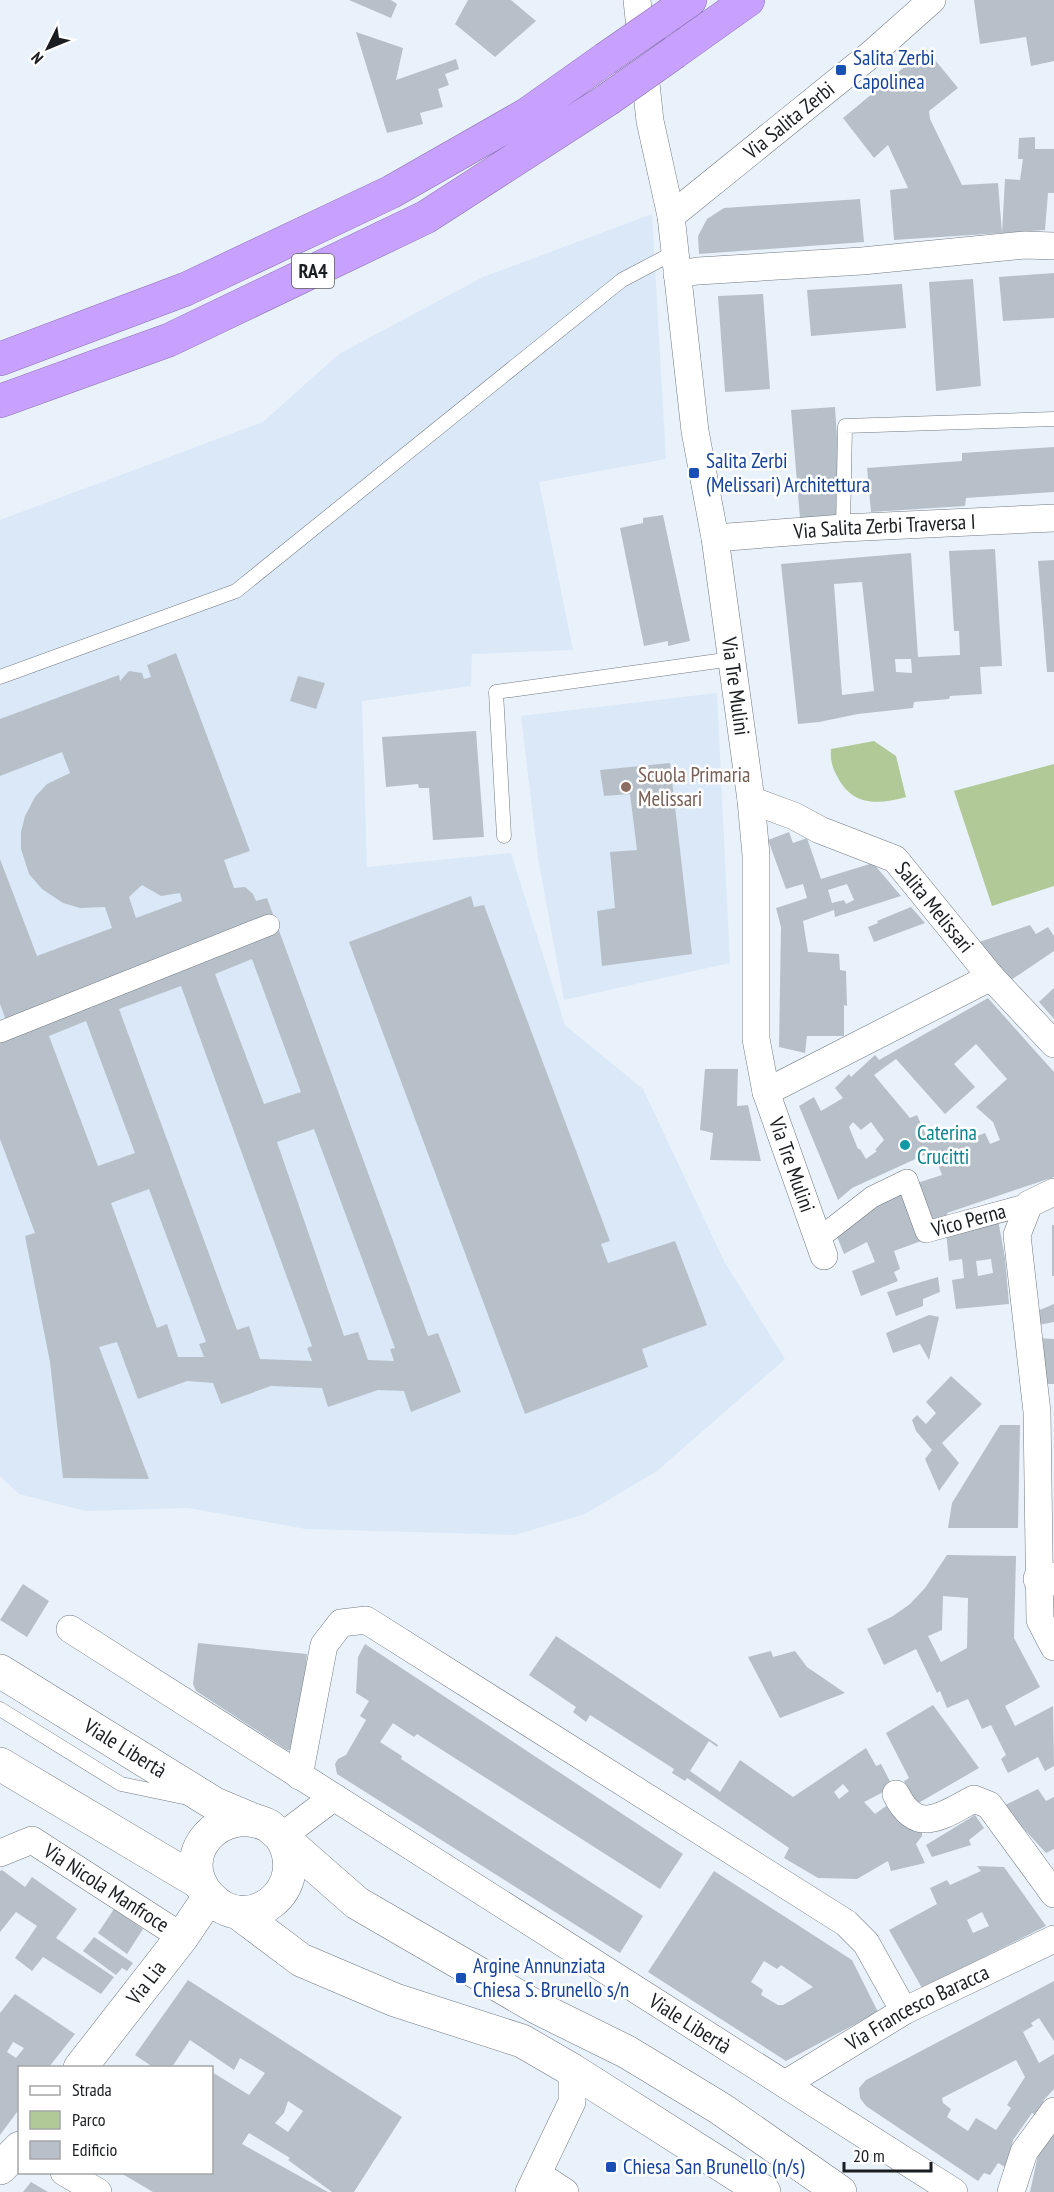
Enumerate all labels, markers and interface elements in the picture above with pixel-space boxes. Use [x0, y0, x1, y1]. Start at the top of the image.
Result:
north arrow [18, 18, 78, 78]
place label: Salita Zerbi Capolinea [853, 44, 935, 95]
text: N [27, 48, 47, 68]
marker: Salita Zerbi Capolinea [834, 63, 848, 77]
street label: Via Salita Zerbi [737, 75, 840, 165]
road number: RA4 [292, 254, 334, 288]
place label: Salita Zerbi (Melissari) Architettura [706, 447, 870, 498]
marker: Salita Zerbi (Melissari) Architettura [687, 466, 701, 480]
street label: Via Salita Zerbi Traversa I [792, 508, 976, 545]
street label: Via Tre Mulini [716, 635, 756, 737]
place label: Scuola Primaria Melissari [638, 761, 750, 812]
marker: Scuola Primaria Melissari [619, 780, 633, 794]
street label: Salita Melissari [889, 856, 980, 958]
street label: Via Tre Mulini [763, 1113, 821, 1216]
place label: Caterina Crucitti [917, 1119, 977, 1170]
marker: Caterina Crucitti [898, 1138, 912, 1152]
street label: Vico Perna [927, 1197, 1009, 1243]
street label: Viale Libertà [78, 1712, 172, 1784]
street label: Via Nicola Manfroce [38, 1837, 174, 1938]
place label: Argine Annunziata Chiesa S. Brunello s/n [473, 1952, 629, 2003]
street label: Via Lia [120, 1955, 172, 2011]
street label: Via Francesco Baracca [840, 1958, 993, 2057]
marker: Argine Annunziata Chiesa S. Brunello s/n [454, 1971, 468, 1985]
street label: Viale Libertà [643, 1987, 736, 2060]
legend [18, 2066, 213, 2174]
text: Strada [72, 2078, 112, 2101]
text: Parco [72, 2108, 106, 2131]
scale bar [844, 2135, 931, 2173]
text: Edificio [72, 2138, 118, 2161]
text: 20 m [853, 2144, 885, 2167]
place label: Chiesa San Brunello (n/s) [623, 2153, 804, 2180]
marker: Chiesa San Brunello (n/s) [604, 2160, 618, 2174]

